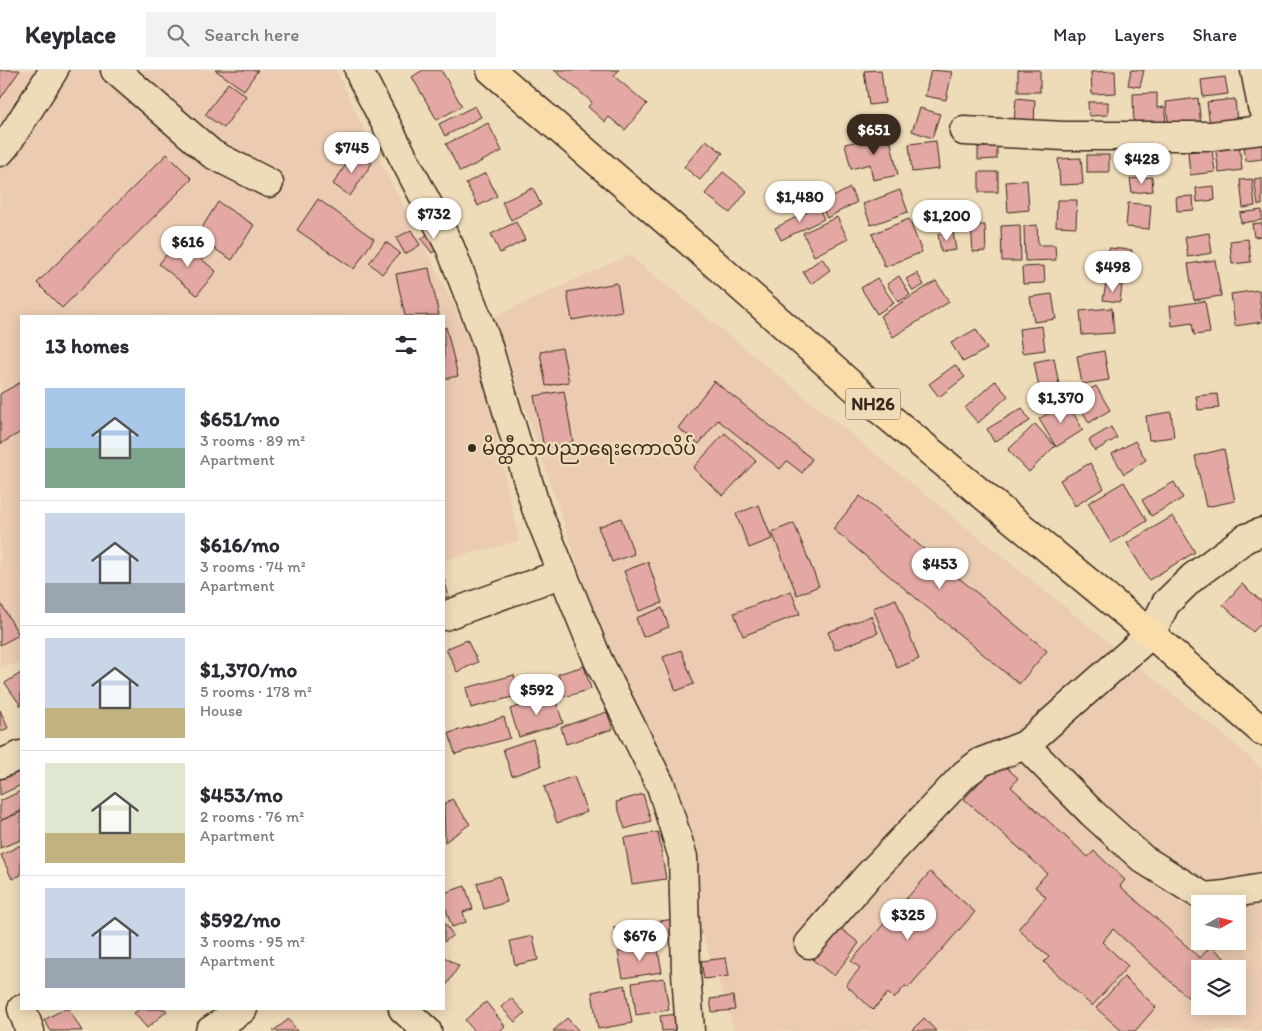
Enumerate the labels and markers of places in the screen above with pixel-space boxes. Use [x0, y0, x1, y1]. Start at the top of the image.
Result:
pin: $651 [844, 114, 904, 156]
pin: $745 [322, 132, 382, 174]
pin: $428 [1112, 142, 1172, 185]
pin: $1,480 [759, 180, 841, 223]
pin: $732 [404, 198, 464, 240]
pin: $1,200 [906, 200, 988, 242]
pin: $616 [158, 226, 218, 268]
pin: $498 [1083, 250, 1143, 293]
pin: $1,370 [1020, 382, 1102, 424]
place label: မိတ္ထီလာပညာရေးကောလိပ် [482, 434, 696, 464]
marker: မိတ္ထီလာပညာရေးကောလိပ် [466, 442, 478, 454]
pin: $453 [910, 548, 970, 590]
pin: $592 [507, 674, 567, 716]
pin: $325 [878, 898, 938, 941]
pin: $676 [610, 920, 670, 962]

